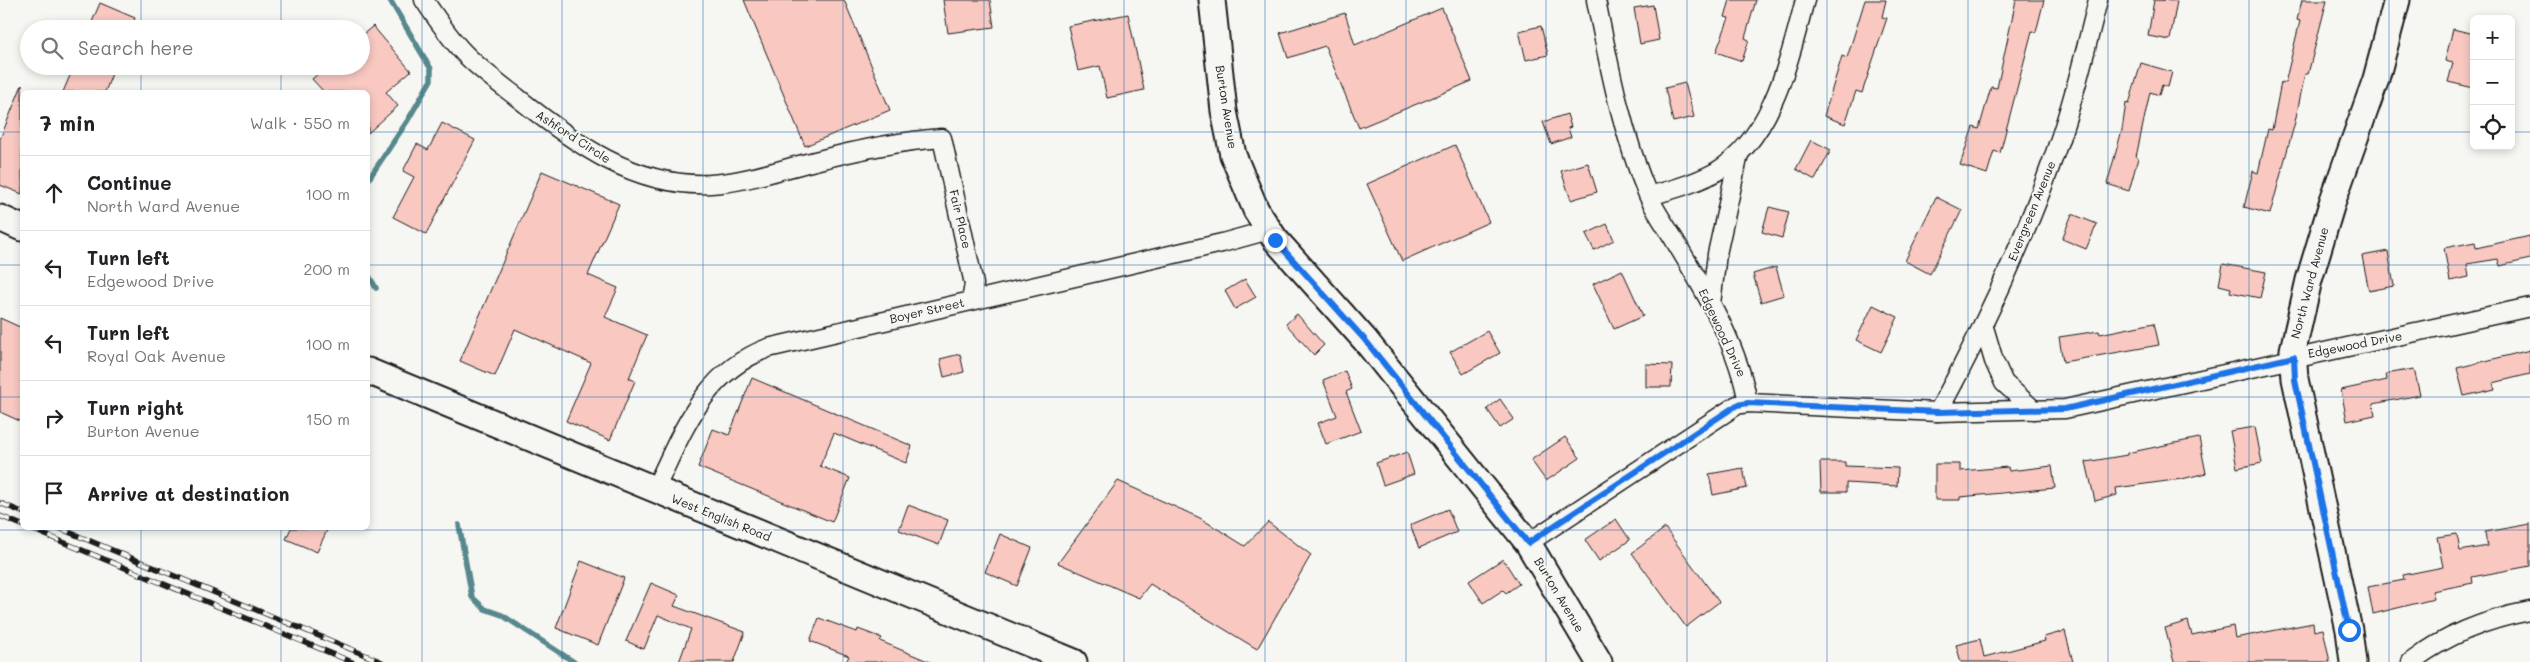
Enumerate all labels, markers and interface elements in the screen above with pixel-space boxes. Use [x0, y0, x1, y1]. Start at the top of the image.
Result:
map controls [2470, 15, 2515, 150]
button: + [2470, 15, 2515, 60]
search box [20, 20, 370, 75]
icon: search [38, 34, 66, 62]
text: Search here [78, 35, 194, 60]
button: − [2470, 60, 2515, 105]
street label: Burton Avenue [1212, 64, 1241, 150]
button: locate [2470, 105, 2515, 150]
street label: Ashford Circle [533, 106, 614, 166]
text: 7 min [40, 109, 95, 136]
text: Walk · 550 m [250, 112, 350, 133]
street label: Evergreen Avenue [2004, 158, 2058, 263]
text: Continue [87, 170, 172, 195]
icon: ahead [40, 179, 68, 207]
text: 100 m [305, 183, 350, 204]
street label: Fair Place [946, 188, 976, 250]
text: North Ward Avenue [87, 195, 240, 216]
street label: North Ward Avenue [2286, 225, 2332, 340]
route end [1264, 229, 1287, 252]
text: Turn left [87, 245, 170, 270]
icon: left [40, 254, 68, 282]
text: 200 m [303, 258, 350, 279]
text: Edgewood Drive [87, 270, 214, 291]
street label: Edgewood Drive [1695, 286, 1750, 379]
street label: Boyer Street [888, 294, 966, 326]
text: Turn left [87, 320, 170, 345]
street label: Edgewood Drive [2306, 327, 2403, 361]
icon: left [40, 329, 68, 357]
text: 100 m [305, 333, 350, 354]
text: Royal Oak Avenue [87, 345, 226, 366]
text: Turn right [87, 395, 184, 420]
icon: right [40, 404, 68, 432]
text: 150 m [306, 408, 350, 429]
text: Burton Avenue [87, 420, 200, 441]
icon: arrive [40, 479, 68, 507]
text: Arrive at destination [87, 481, 290, 506]
street label: West English Road [669, 490, 774, 545]
street label: Burton Avenue [1531, 554, 1588, 635]
route start [2338, 619, 2361, 642]

